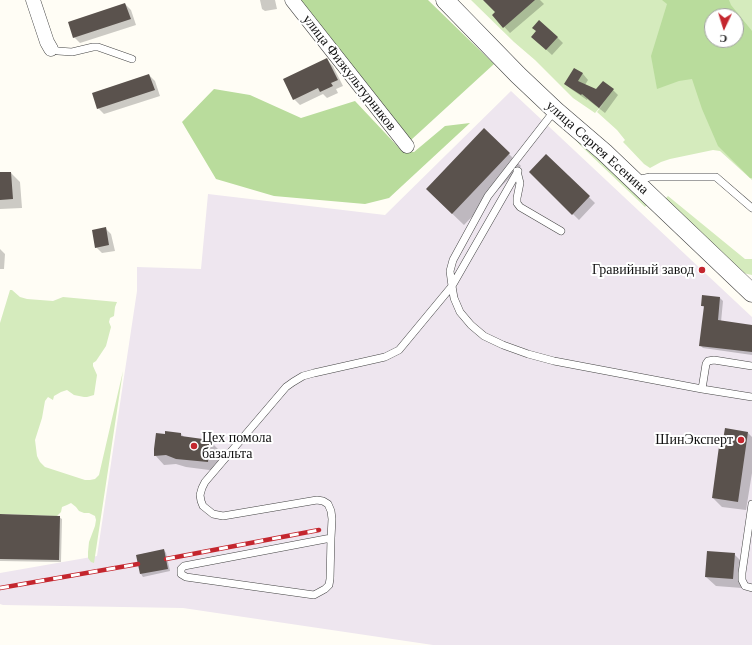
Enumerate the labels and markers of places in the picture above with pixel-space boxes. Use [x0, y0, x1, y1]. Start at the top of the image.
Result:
place label: Гравийный завод [592, 262, 694, 278]
marker: Гравийный завод [697, 265, 707, 275]
place label: Цех помола базальта [202, 430, 272, 462]
place label: ШинЭксперт [655, 432, 733, 448]
marker: ШинЭксперт [736, 435, 746, 445]
marker: Цех помола базальта [189, 441, 199, 451]

